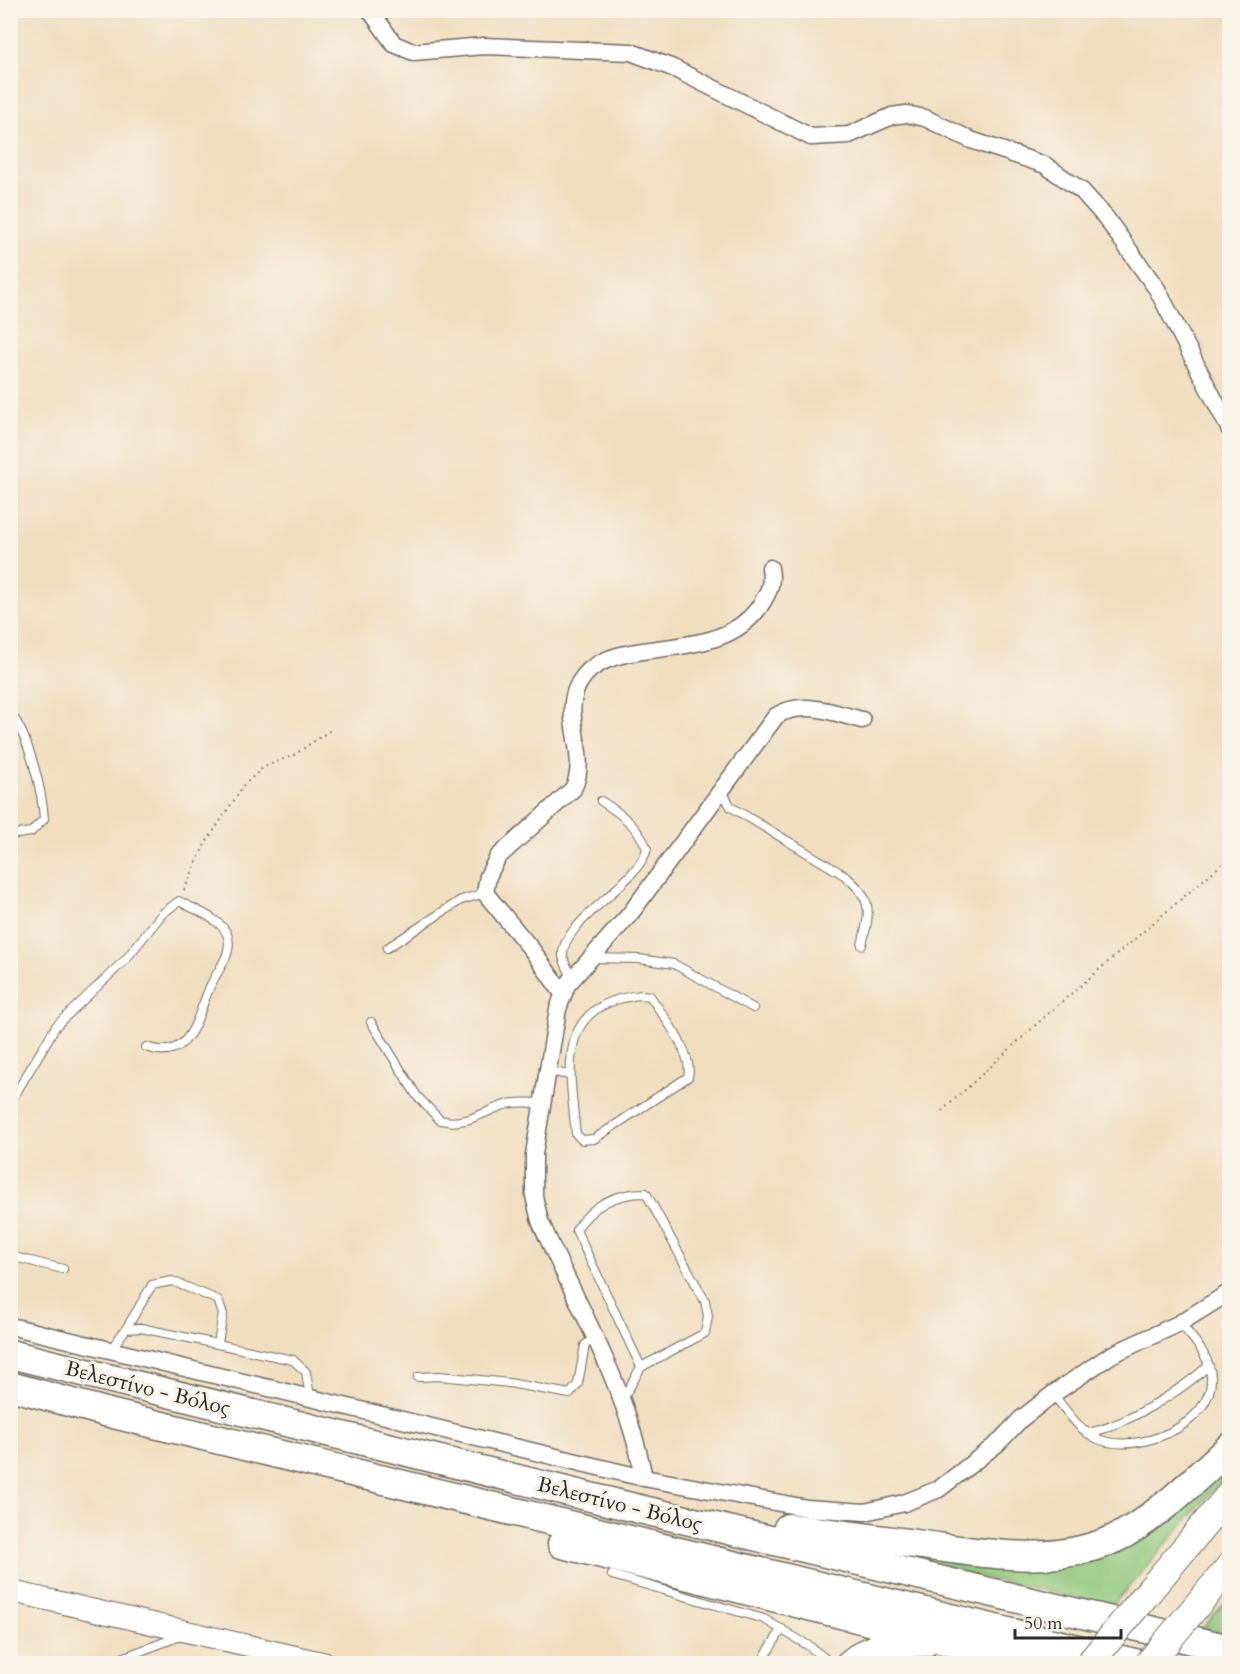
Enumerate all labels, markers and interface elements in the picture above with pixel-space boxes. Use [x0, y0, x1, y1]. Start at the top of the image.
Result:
street label: Βελεστίνο - Βόλος [62, 1354, 233, 1423]
street label: Βελεστίνο - Βόλος [534, 1470, 705, 1539]
scale bar [1015, 1602, 1122, 1640]
text: 50 m [1024, 1611, 1063, 1636]

